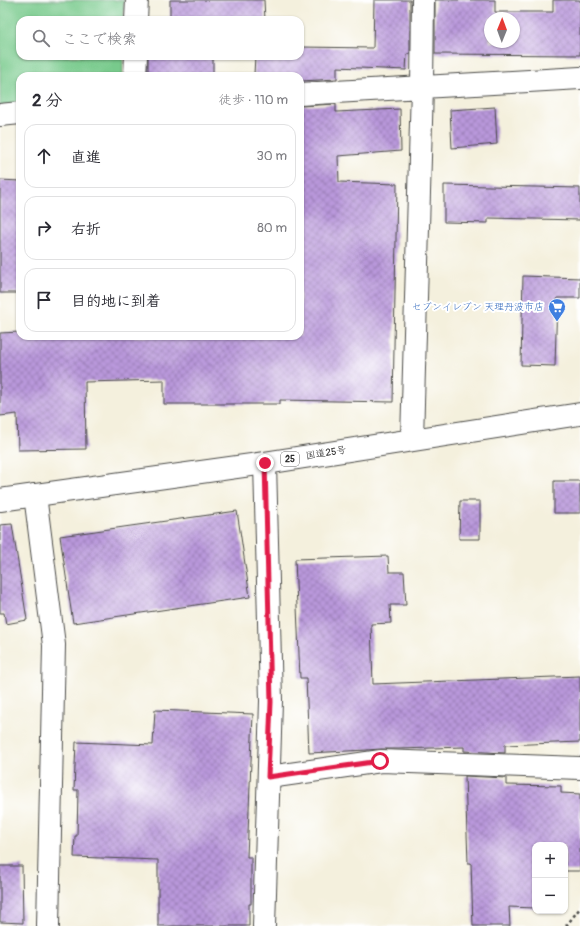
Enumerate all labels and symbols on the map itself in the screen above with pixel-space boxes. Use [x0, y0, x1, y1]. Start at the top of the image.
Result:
north arrow [484, 12, 520, 48]
supermarket icon: セブンイレブン 天理丹波市店 [547, 297, 567, 322]
place label: セブンイレブン 天理丹波市店 [412, 301, 544, 313]
street label: 国道25号 [305, 444, 347, 462]
road number: 25 [281, 452, 299, 466]
route end [256, 454, 274, 472]
route start [371, 752, 389, 770]

